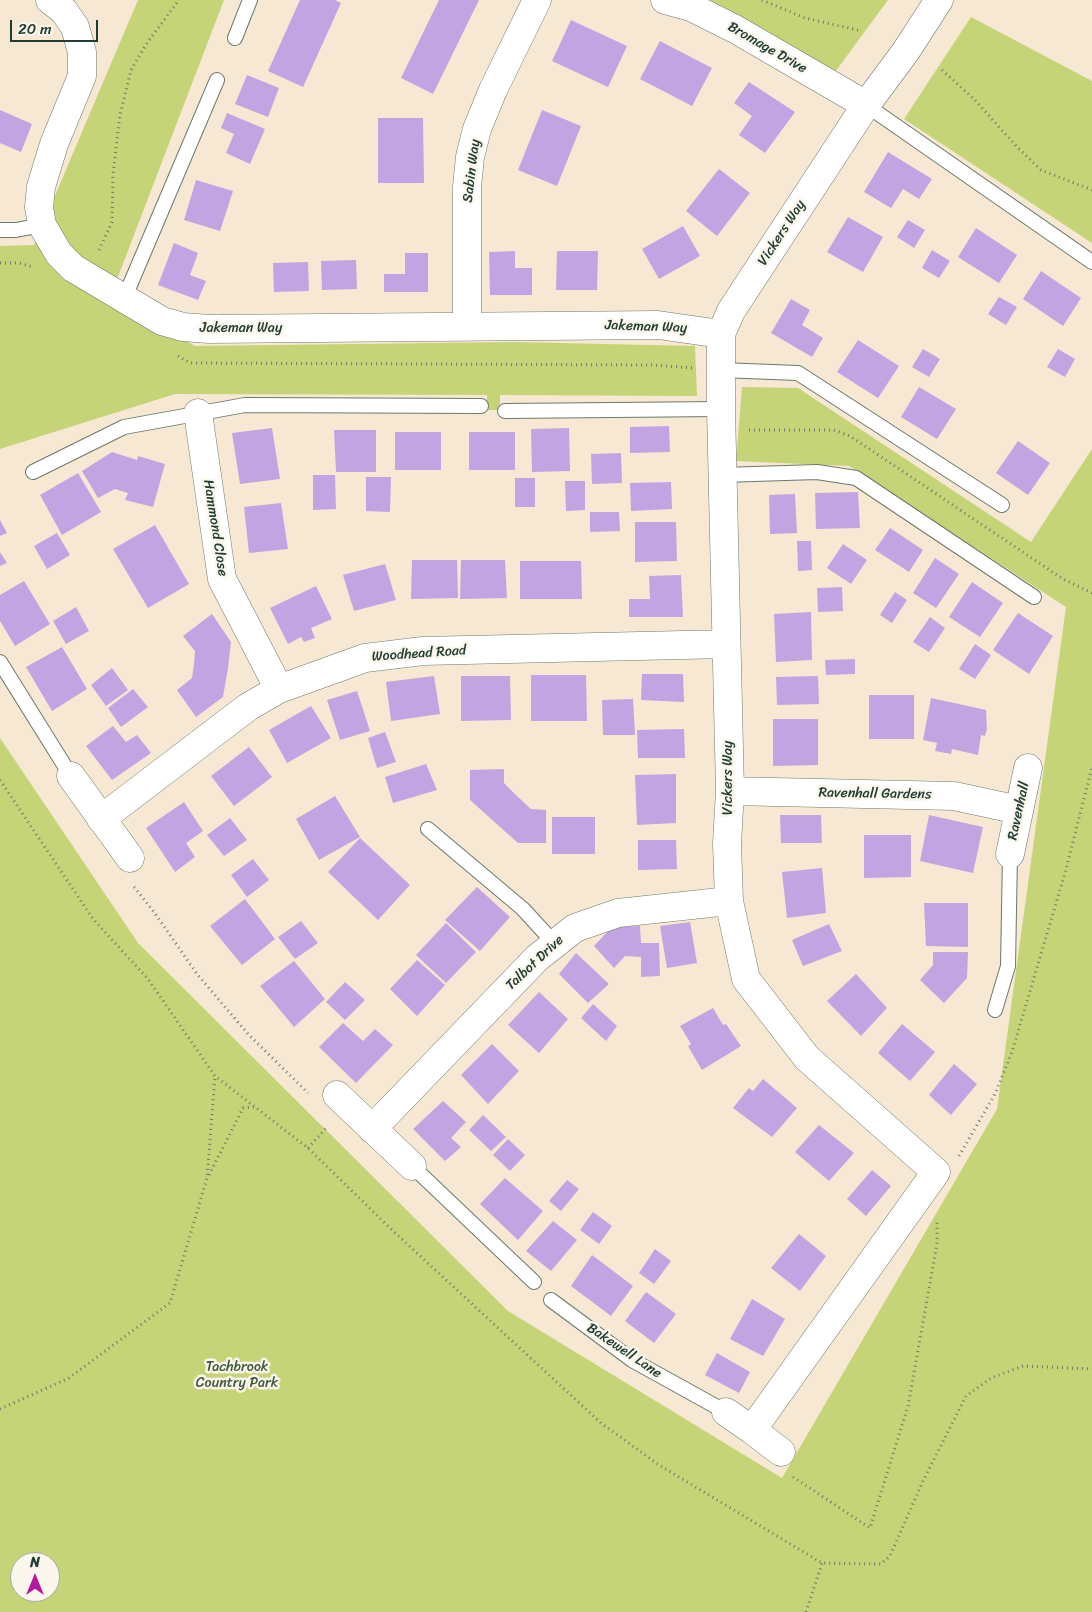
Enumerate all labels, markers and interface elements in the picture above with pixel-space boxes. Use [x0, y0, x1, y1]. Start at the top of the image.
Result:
scale bar [12, 10, 100, 42]
text: 20 m [18, 16, 52, 42]
street label: Bromage Drive [724, 19, 810, 77]
street label: Sabin Way [460, 138, 484, 204]
street label: Vickers Way [755, 197, 809, 269]
street label: Jakeman Way [605, 317, 687, 337]
street label: Jakeman Way [200, 320, 282, 336]
street label: Hammond Close [199, 478, 231, 578]
street label: Woodhead Road [371, 642, 467, 666]
street label: Vickers Way [720, 741, 736, 815]
street label: Ravenhall [1005, 780, 1033, 842]
street label: Ravenhall Gardens [818, 785, 932, 803]
street label: Talbot Drive [503, 932, 567, 994]
street label: Bakewell Lane [583, 1320, 665, 1382]
park label: Tachbrook Country Park [196, 1359, 278, 1391]
text: N [30, 1550, 40, 1575]
north arrow [10, 1552, 60, 1602]

